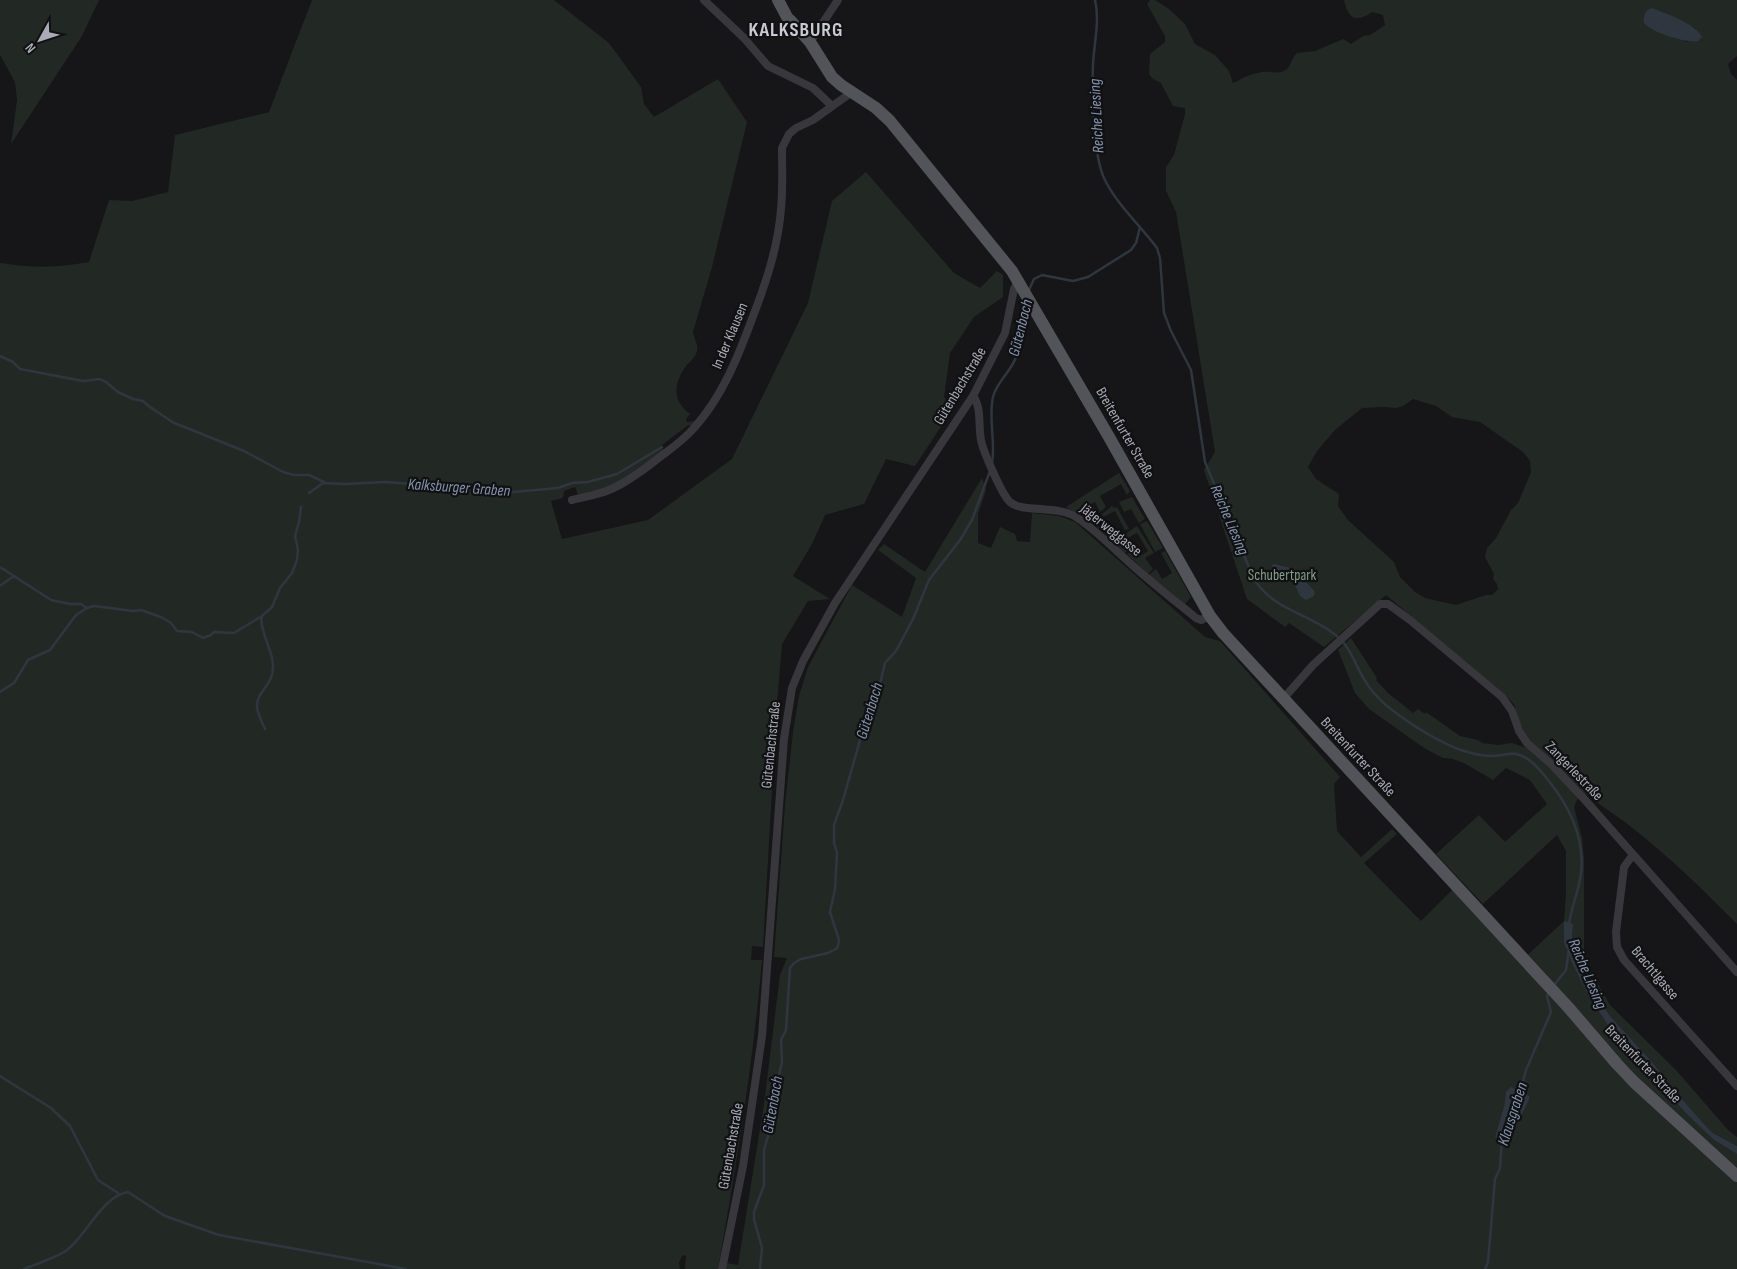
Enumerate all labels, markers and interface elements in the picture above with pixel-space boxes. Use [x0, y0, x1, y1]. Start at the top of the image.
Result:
north arrow [15, 15, 65, 65]
district label: KALKSBURG [749, 18, 843, 42]
text: N [22, 40, 39, 56]
water label: Reiche Liesing [1086, 78, 1108, 154]
water label: Gütenbach [1005, 297, 1037, 358]
street label: In der Klausen [708, 300, 752, 372]
street label: Gütenbachstraße [929, 344, 991, 428]
street label: Breitenfurter Straße [1091, 384, 1159, 482]
water label: Kalksburger Graben [407, 475, 511, 501]
water label: Reiche Liesing [1206, 482, 1253, 559]
street label: Jägerweggasse [1076, 499, 1146, 561]
park label: Schubertpark [1248, 566, 1316, 585]
water label: Gütenbach [852, 680, 888, 741]
street label: Gütenbachstraße [757, 701, 785, 789]
street label: Breitenfurter Straße [1316, 713, 1400, 801]
street label: Zangerlestraße [1541, 737, 1607, 805]
water label: Reiche Liesing [1564, 936, 1611, 1013]
street label: Brachtlgasse [1627, 942, 1683, 1004]
street label: Breitenfurter Straße [1601, 1021, 1685, 1107]
water label: Gütenbach [759, 1075, 787, 1135]
water label: Klausgraben [1494, 1080, 1532, 1148]
street label: Gütenbachstraße [714, 1101, 748, 1191]

